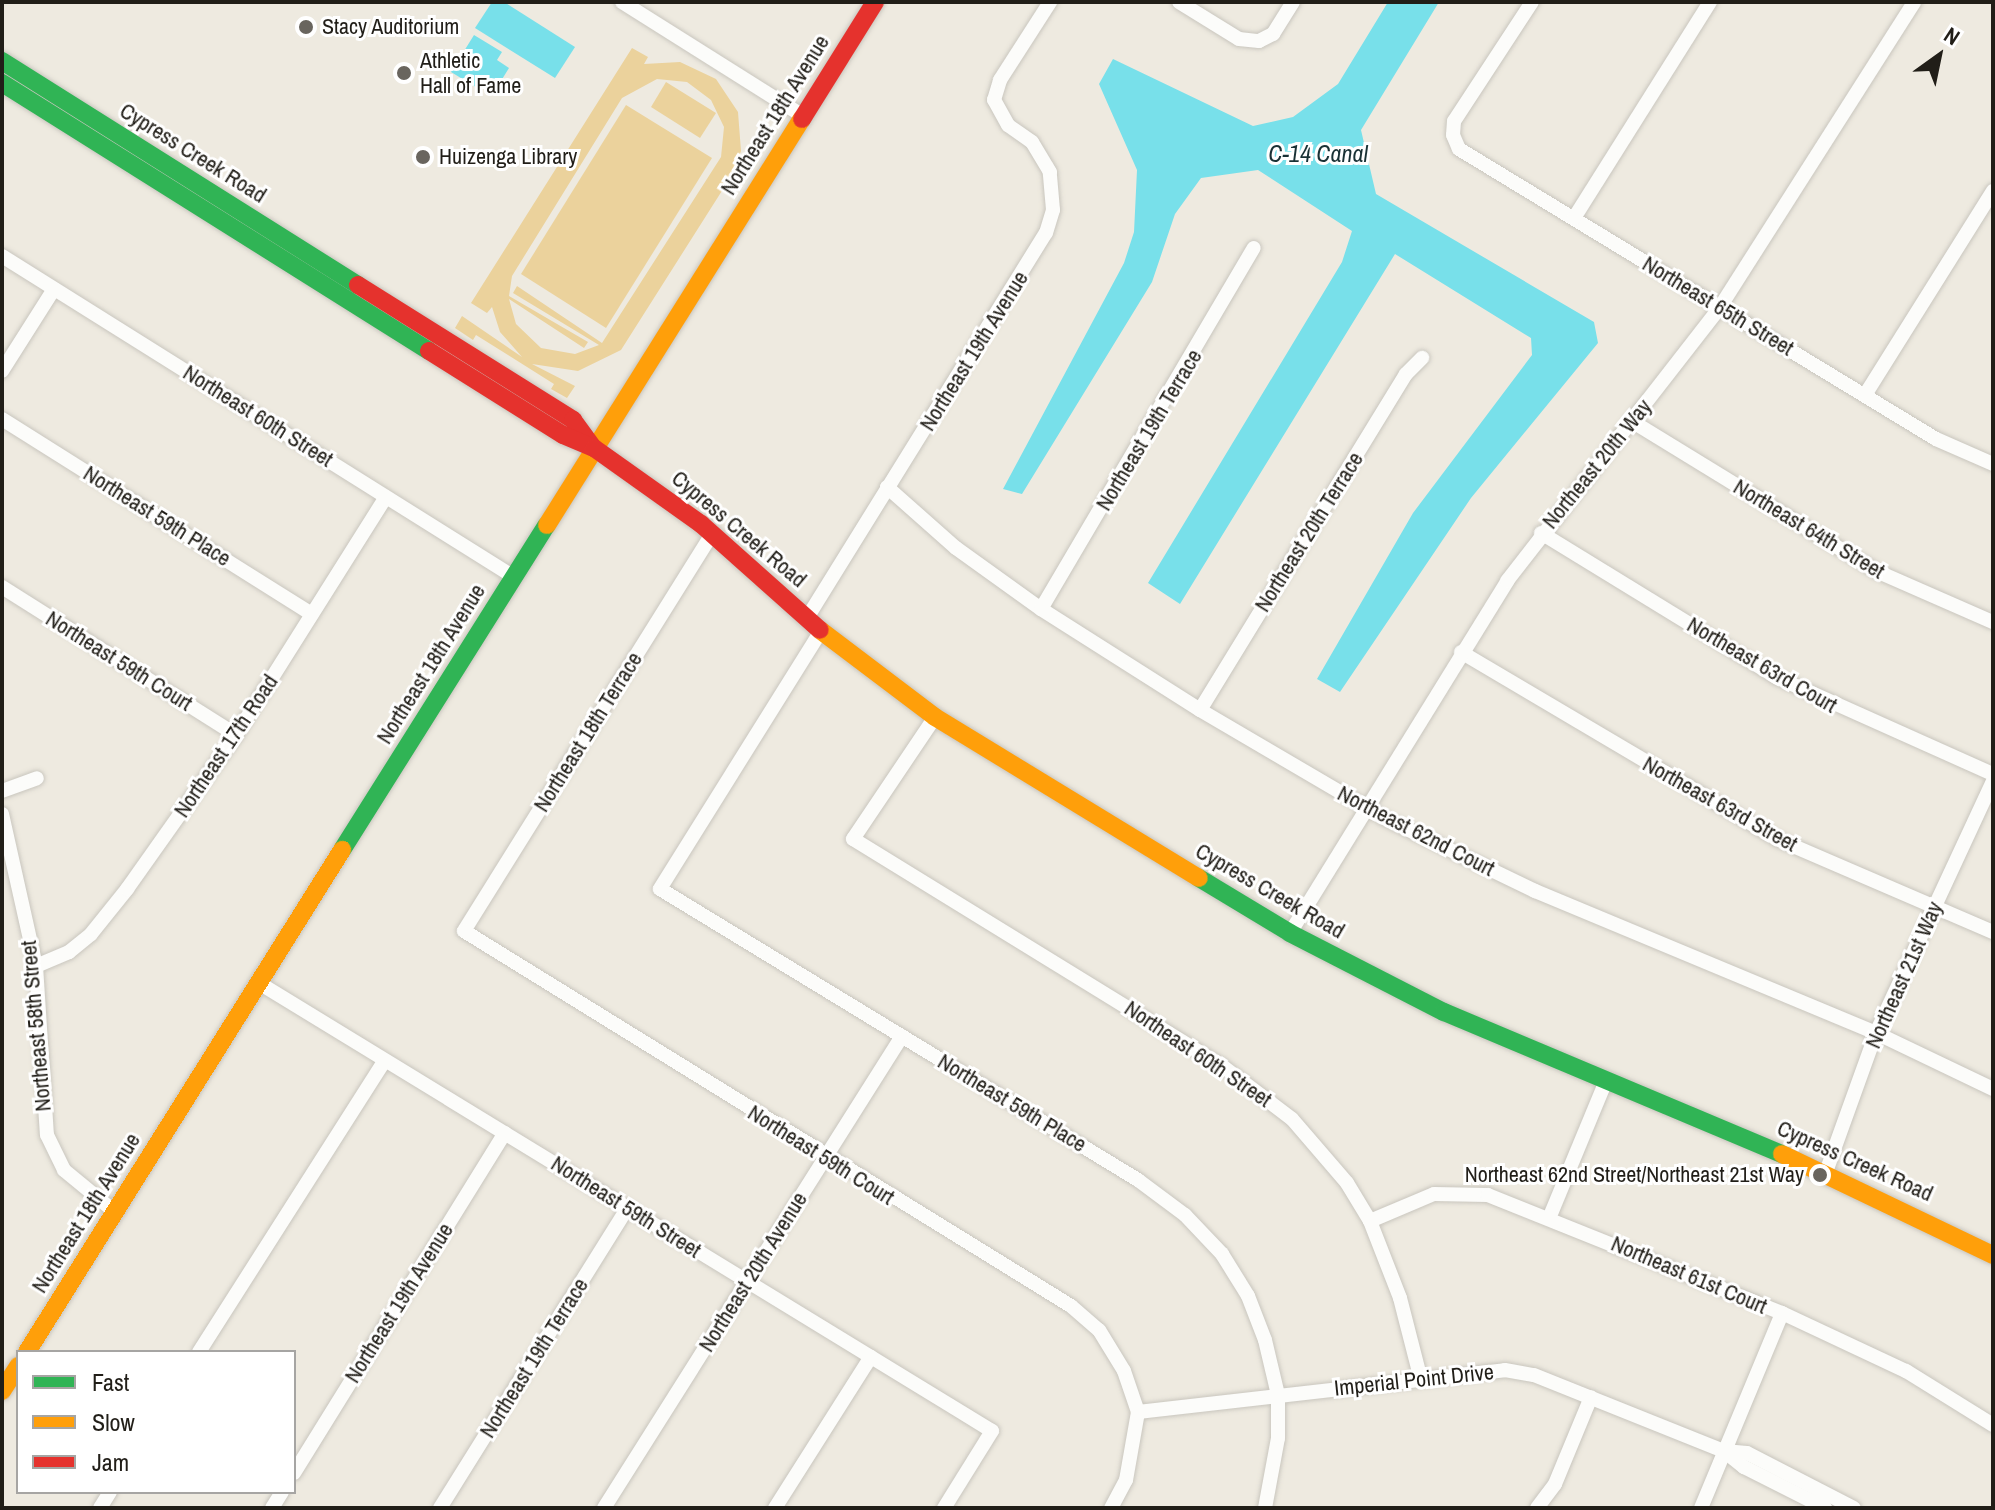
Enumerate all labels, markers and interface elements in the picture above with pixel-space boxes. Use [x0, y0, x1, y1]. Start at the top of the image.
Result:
place label: Stacy Auditorium [322, 14, 460, 40]
north arrow [1899, 16, 1979, 96]
marker: Stacy Auditorium [297, 18, 315, 36]
text: N [1938, 20, 1966, 52]
street label: Northeast 18th Avenue [715, 30, 835, 200]
place label: Athletic Hall of Fame [420, 47, 521, 98]
marker: Athletic Hall of Fame [395, 64, 413, 82]
street label: Cypress Creek Road [115, 97, 271, 209]
water label: C-14 Canal [1268, 140, 1368, 168]
place label: Huizenga Library [439, 144, 577, 170]
marker: Huizenga Library [414, 148, 432, 166]
street label: Northeast 65th Street [1638, 251, 1798, 361]
street label: Northeast 19th Avenue [914, 266, 1034, 436]
street label: Northeast 19th Terrace [1090, 345, 1208, 515]
street label: Northeast 60th Street [178, 359, 338, 473]
street label: Northeast 20th Way [1537, 394, 1657, 534]
street label: Northeast 20th Terrace [1249, 447, 1369, 617]
street label: Northeast 59th Place [79, 460, 235, 572]
street label: Cypress Creek Road [666, 465, 812, 593]
street label: Northeast 64th Street [1729, 474, 1889, 584]
street label: Northeast 18th Avenue [371, 579, 491, 749]
street label: Northeast 59th Court [41, 605, 197, 717]
street label: Northeast 63rd Court [1682, 611, 1842, 719]
street label: Northeast 18th Terrace [528, 647, 648, 817]
street label: Northeast 17th Road [169, 670, 283, 822]
street label: Northeast 63rd Street [1638, 751, 1802, 857]
street label: Northeast 62nd Court [1333, 780, 1499, 882]
street label: Cypress Creek Road [1191, 838, 1349, 944]
street label: Northeast 21st Way [1860, 898, 1948, 1052]
street label: Northeast 58th Street [15, 939, 57, 1113]
street label: Northeast 60th Street [1120, 995, 1276, 1113]
street label: Northeast 59th Place [933, 1048, 1091, 1158]
street label: Northeast 59th Court [743, 1099, 899, 1211]
street label: Cypress Creek Road [1773, 1115, 1937, 1207]
street label: Northeast 18th Avenue [26, 1128, 146, 1298]
street label: Northeast 59th Street [546, 1150, 706, 1264]
place label: Northeast 62nd Street/Northeast 21st Way [1465, 1162, 1804, 1188]
marker: Northeast 62nd Street/Northeast 21st Way [1811, 1166, 1829, 1184]
street label: Northeast 20th Avenue [693, 1187, 813, 1357]
street label: Northeast 19th Avenue [339, 1218, 459, 1388]
street label: Northeast 61st Court [1607, 1230, 1771, 1320]
street label: Northeast 19th Terrace [474, 1273, 594, 1443]
legend [16, 1350, 296, 1494]
street label: Imperial Point Drive [1333, 1358, 1495, 1402]
text: Fast [92, 1366, 129, 1398]
text: Slow [92, 1406, 135, 1438]
text: Jam [92, 1446, 129, 1478]

